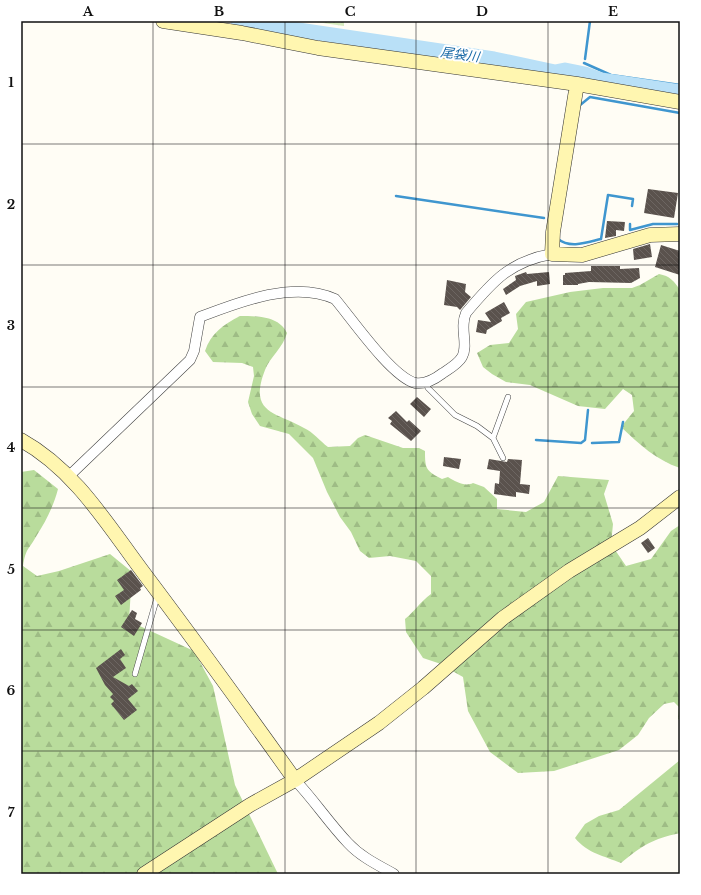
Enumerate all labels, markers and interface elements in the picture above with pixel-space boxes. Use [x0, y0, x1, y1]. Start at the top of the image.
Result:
text: A [82, 3, 94, 20]
text: B [214, 3, 224, 20]
text: C [345, 3, 356, 20]
text: D [476, 3, 488, 20]
text: E [608, 3, 618, 20]
water label: 尾袋川 [439, 43, 482, 66]
text: 1 [8, 74, 14, 91]
text: 2 [7, 196, 15, 213]
text: 3 [7, 317, 15, 334]
text: 4 [7, 439, 16, 456]
text: 5 [7, 561, 15, 578]
text: 6 [7, 682, 16, 699]
text: 7 [8, 804, 15, 821]

